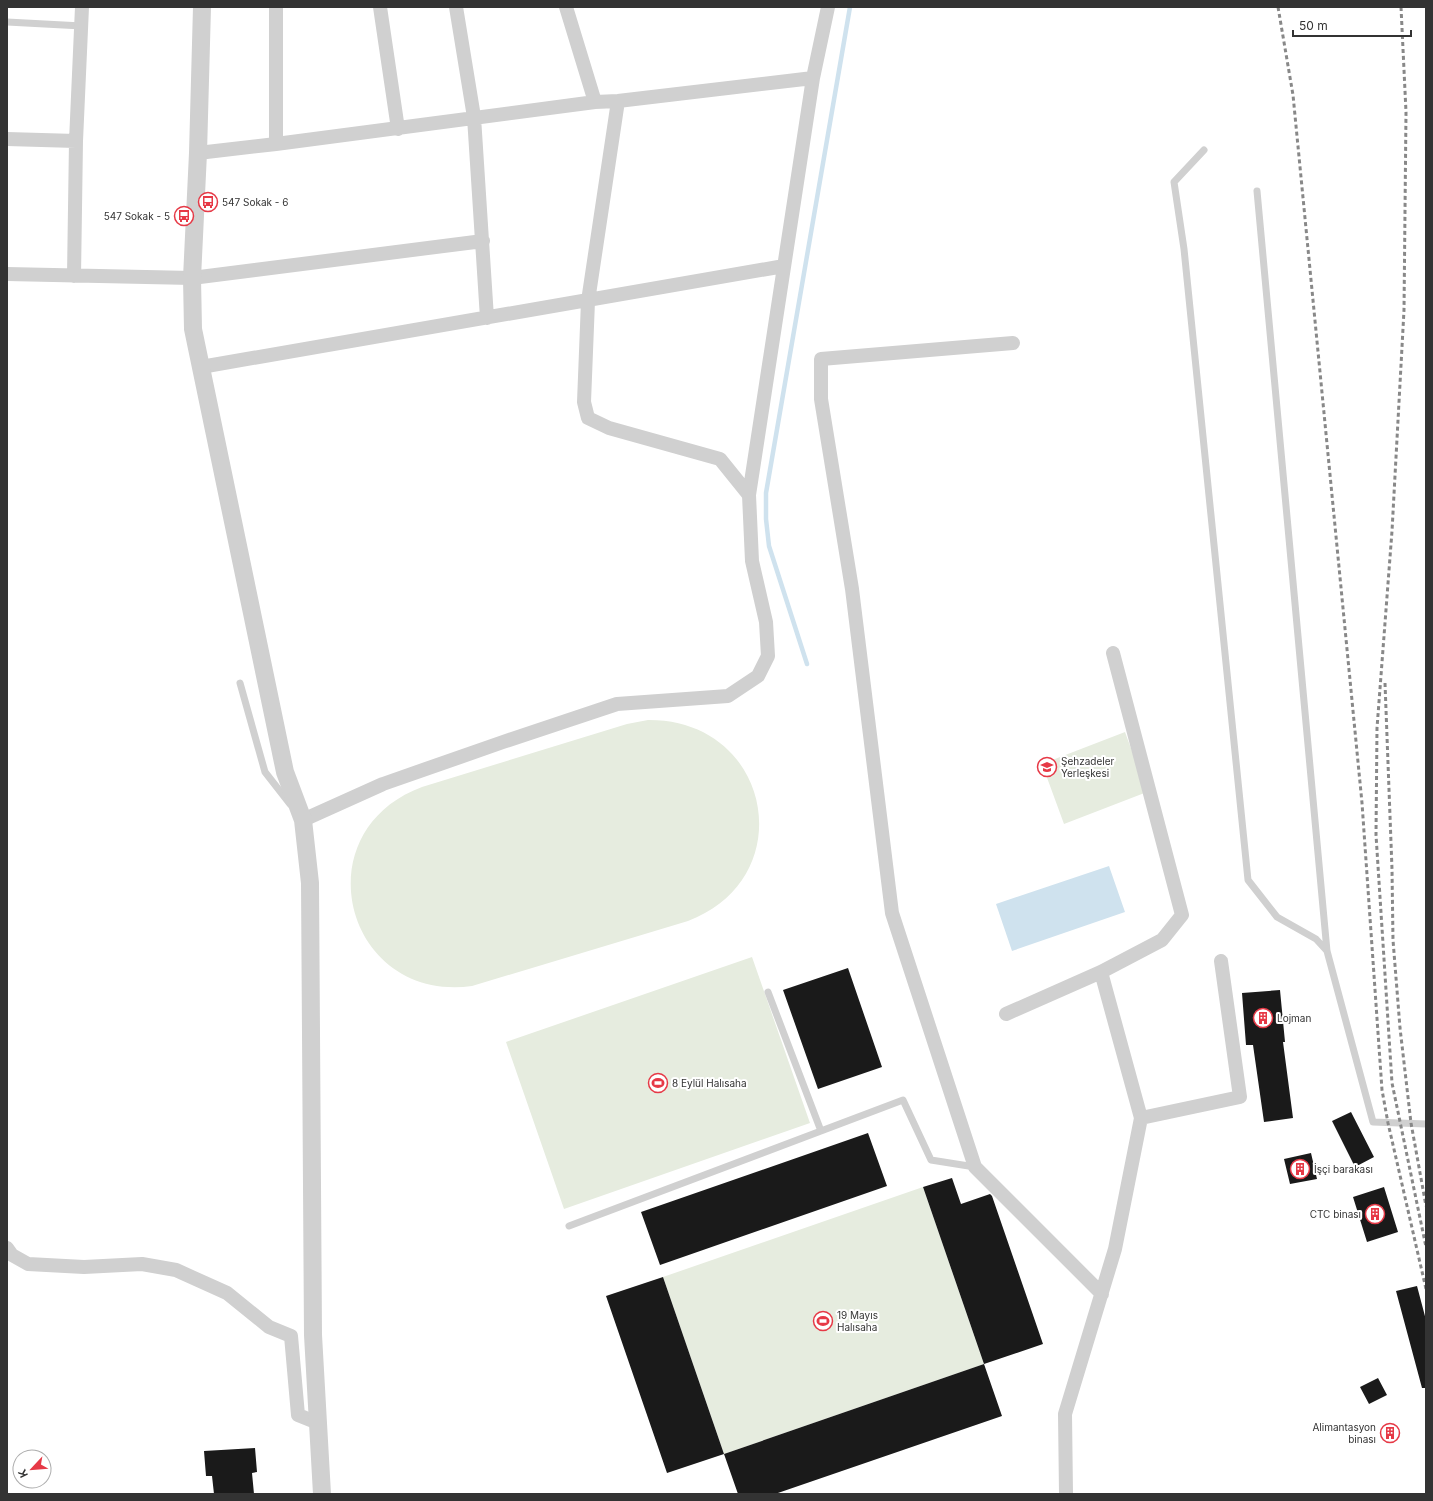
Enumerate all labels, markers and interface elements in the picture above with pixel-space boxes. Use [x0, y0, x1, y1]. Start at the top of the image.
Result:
scale bar [1293, 12, 1411, 38]
text: 50 m [1299, 18, 1328, 33]
bus stop icon: 547 Sokak - 6 [197, 191, 219, 213]
place label: 547 Sokak - 6 [222, 196, 288, 208]
bus stop icon: 547 Sokak - 5 [173, 205, 195, 227]
place label: 547 Sokak - 5 [104, 210, 170, 222]
place label: Şehzadeler Yerleşkesi [1061, 755, 1115, 779]
school or university icon: Şehzadeler Yerleşkesi [1036, 756, 1058, 778]
building icon: Lojman [1252, 1007, 1274, 1029]
place label: Lojman [1277, 1012, 1311, 1024]
sports icon: 8 Eylül Halısaha [647, 1072, 669, 1094]
place label: 8 Eylül Halısaha [672, 1077, 747, 1089]
building icon: İşçi barakası [1289, 1158, 1311, 1180]
place label: İşçi barakası [1314, 1162, 1373, 1175]
building icon: CTC binası [1364, 1203, 1386, 1225]
place label: CTC binası [1310, 1208, 1361, 1220]
place label: 19 Mayıs Halısaha [837, 1309, 878, 1333]
sports icon: 19 Mayıs Halısaha [812, 1310, 834, 1332]
place label: Alimantasyon binası [1312, 1421, 1376, 1445]
building icon: Alimantasyon binası [1379, 1422, 1401, 1444]
north arrow [12, 1449, 52, 1489]
text: K [15, 1467, 31, 1480]

